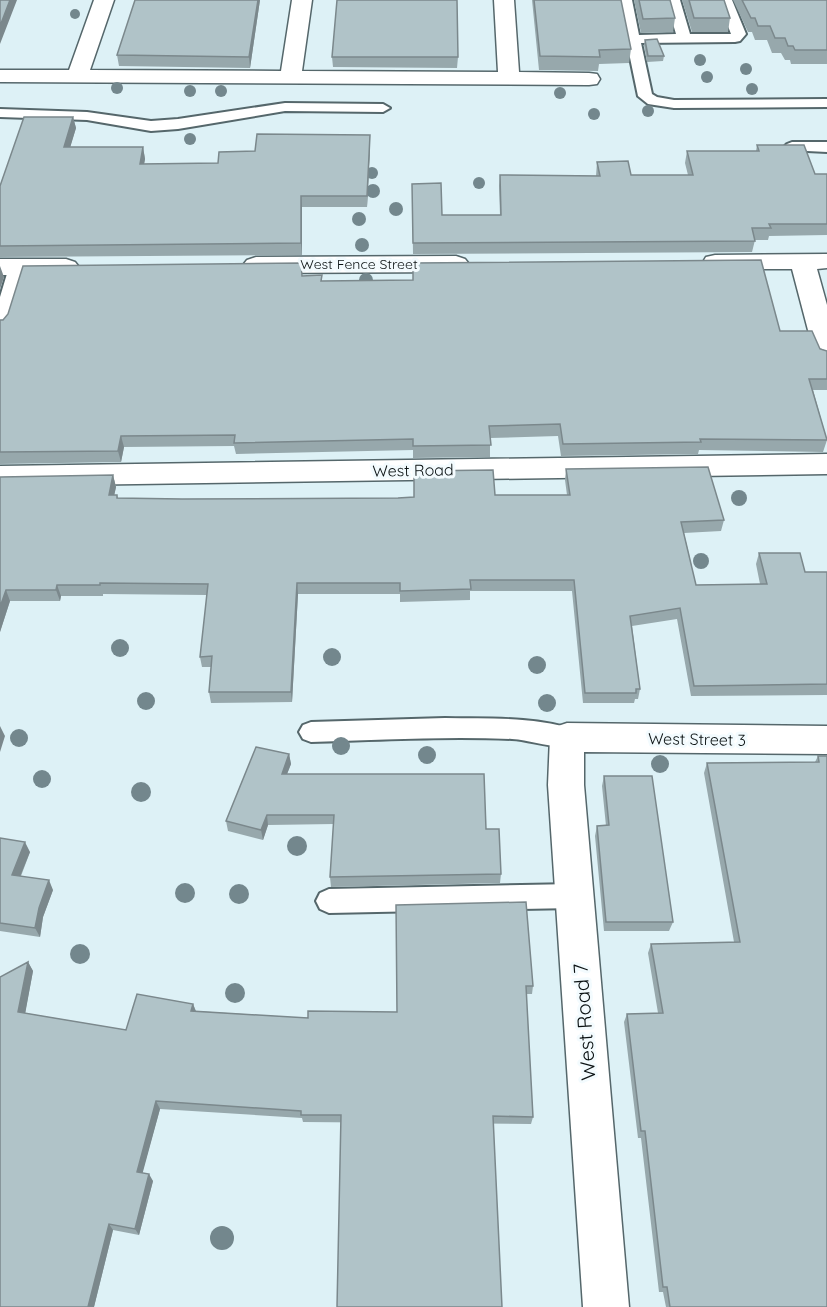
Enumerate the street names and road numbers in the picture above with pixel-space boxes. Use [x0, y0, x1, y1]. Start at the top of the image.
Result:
street label: West Fence Street [300, 255, 418, 273]
street label: West Road [372, 459, 454, 481]
street label: West Street 3 [648, 728, 746, 750]
street label: West Road 7 [567, 963, 601, 1081]

